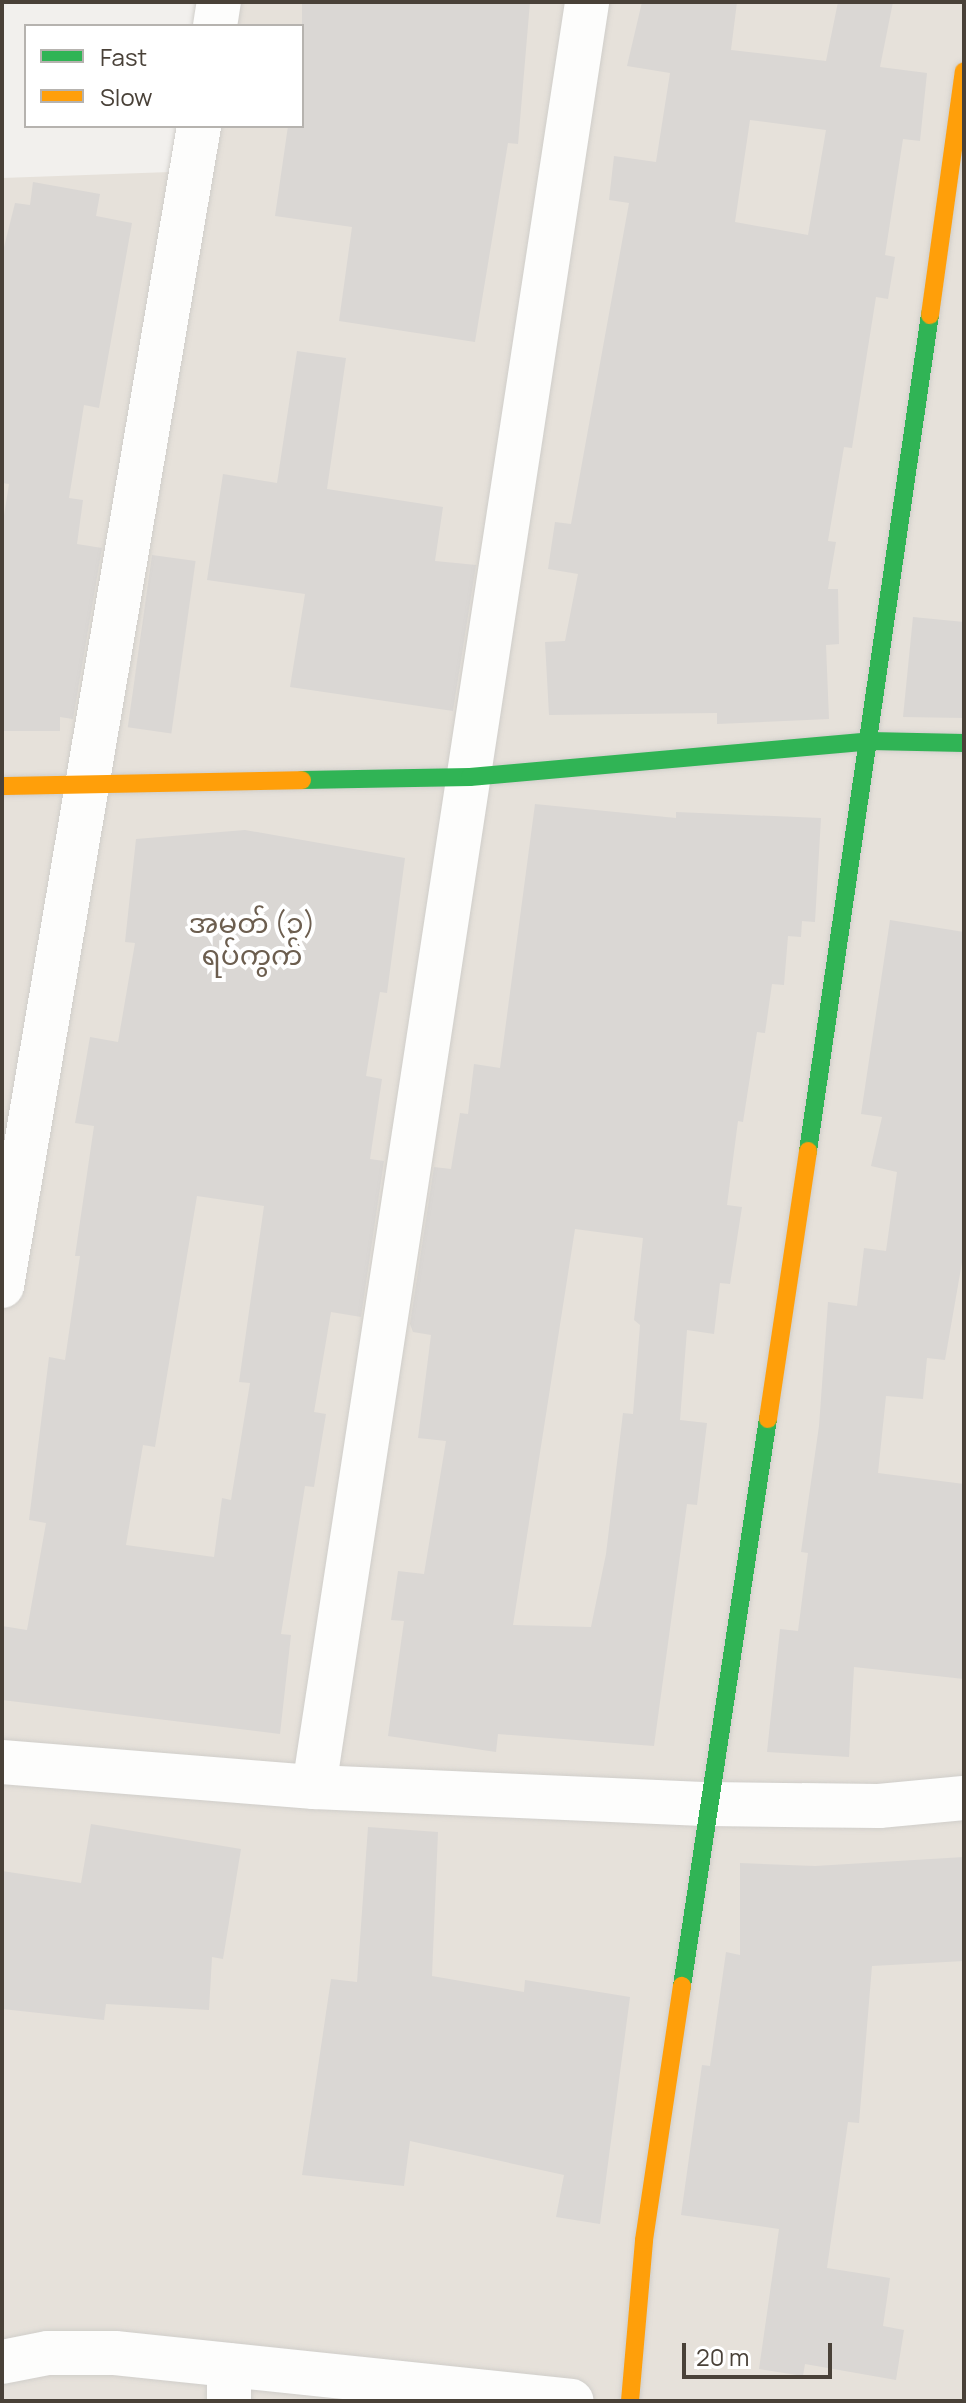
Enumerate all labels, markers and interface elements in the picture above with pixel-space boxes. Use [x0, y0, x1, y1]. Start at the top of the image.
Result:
legend [24, 24, 304, 128]
text: Fast [100, 40, 147, 73]
text: Slow [100, 80, 153, 113]
district label: အမှတ် (၃) ရပ်ကွက် [188, 905, 316, 971]
scale bar [686, 2327, 836, 2377]
text: 20 m [696, 2340, 749, 2373]

